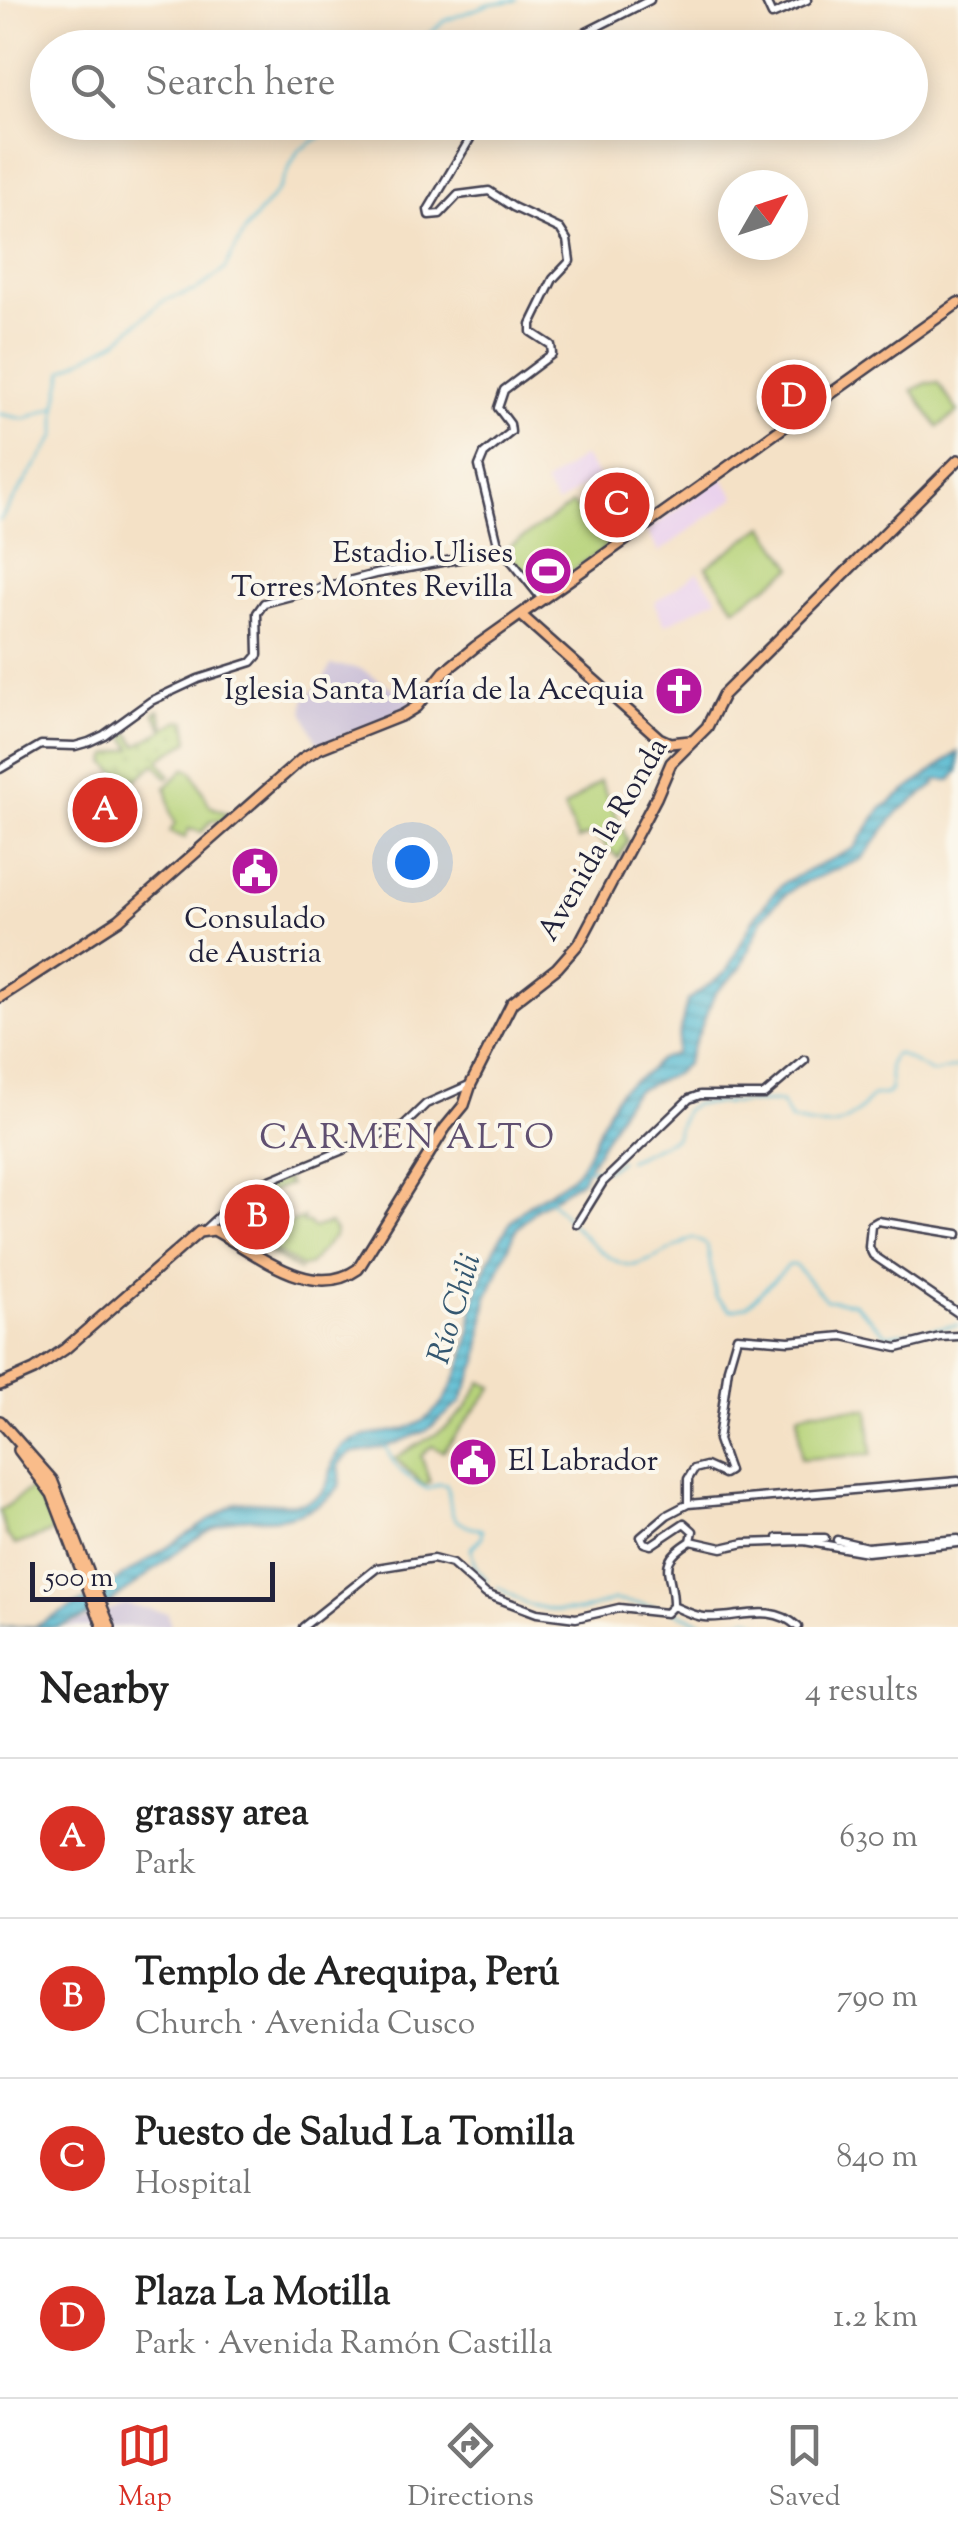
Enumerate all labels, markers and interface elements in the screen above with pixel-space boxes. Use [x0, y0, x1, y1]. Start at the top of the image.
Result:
search box [30, 30, 928, 140]
icon: search [65, 58, 120, 113]
text: Search here [145, 58, 336, 112]
north arrow [718, 170, 808, 260]
pin: D [762, 360, 826, 434]
pin: C [584, 468, 650, 542]
place label: Estadio Ulises Torres Montes Revilla [231, 533, 513, 610]
sports icon: Estadio Ulises Torres Montes Revilla [522, 545, 574, 597]
church icon: Iglesia Santa María de la Acequia [653, 665, 705, 717]
place label: Iglesia Santa María de la Acequia [224, 670, 644, 713]
street label: Avenida la Ronda [528, 730, 680, 950]
pin: A [72, 772, 138, 848]
your location [387, 837, 438, 888]
public building icon: Consulado de Austria [229, 845, 281, 897]
place label: Consulado de Austria [184, 899, 326, 976]
district label: CARMEN ALTO [259, 1114, 557, 1165]
pin: B [224, 1180, 290, 1254]
water label: Río Chili [417, 1248, 495, 1370]
public building icon: El Labrador [447, 1436, 499, 1488]
place label: El Labrador [508, 1441, 658, 1484]
scale bar [30, 1557, 275, 1602]
text: 500 m [45, 1559, 113, 1599]
text: Nearby [40, 1662, 169, 1722]
text: 4 results [805, 1669, 918, 1715]
text: grassy area [135, 1788, 309, 1842]
text: A [60, 1815, 85, 1861]
text: 630 m [839, 1815, 918, 1861]
text: Park [135, 1842, 196, 1888]
text: Templo de Arequipa, Perú [135, 1948, 559, 2002]
text: B [62, 1975, 83, 2021]
text: 790 m [837, 1975, 918, 2021]
text: Church · Avenida Cusco [135, 2002, 475, 2048]
text: Puesto de Salud La Tomilla [135, 2108, 575, 2162]
text: C [60, 2135, 85, 2181]
text: 840 m [836, 2135, 918, 2181]
text: Hospital [135, 2162, 252, 2208]
text: Plaza La Motilla [135, 2268, 391, 2322]
text: D [60, 2295, 85, 2341]
text: 1.2 km [833, 2295, 918, 2341]
text: Park · Avenida Ramón Castilla [135, 2322, 553, 2368]
tab: Map [117, 2418, 172, 2518]
tab: Directions [407, 2418, 534, 2518]
tab: Saved [769, 2418, 841, 2518]

